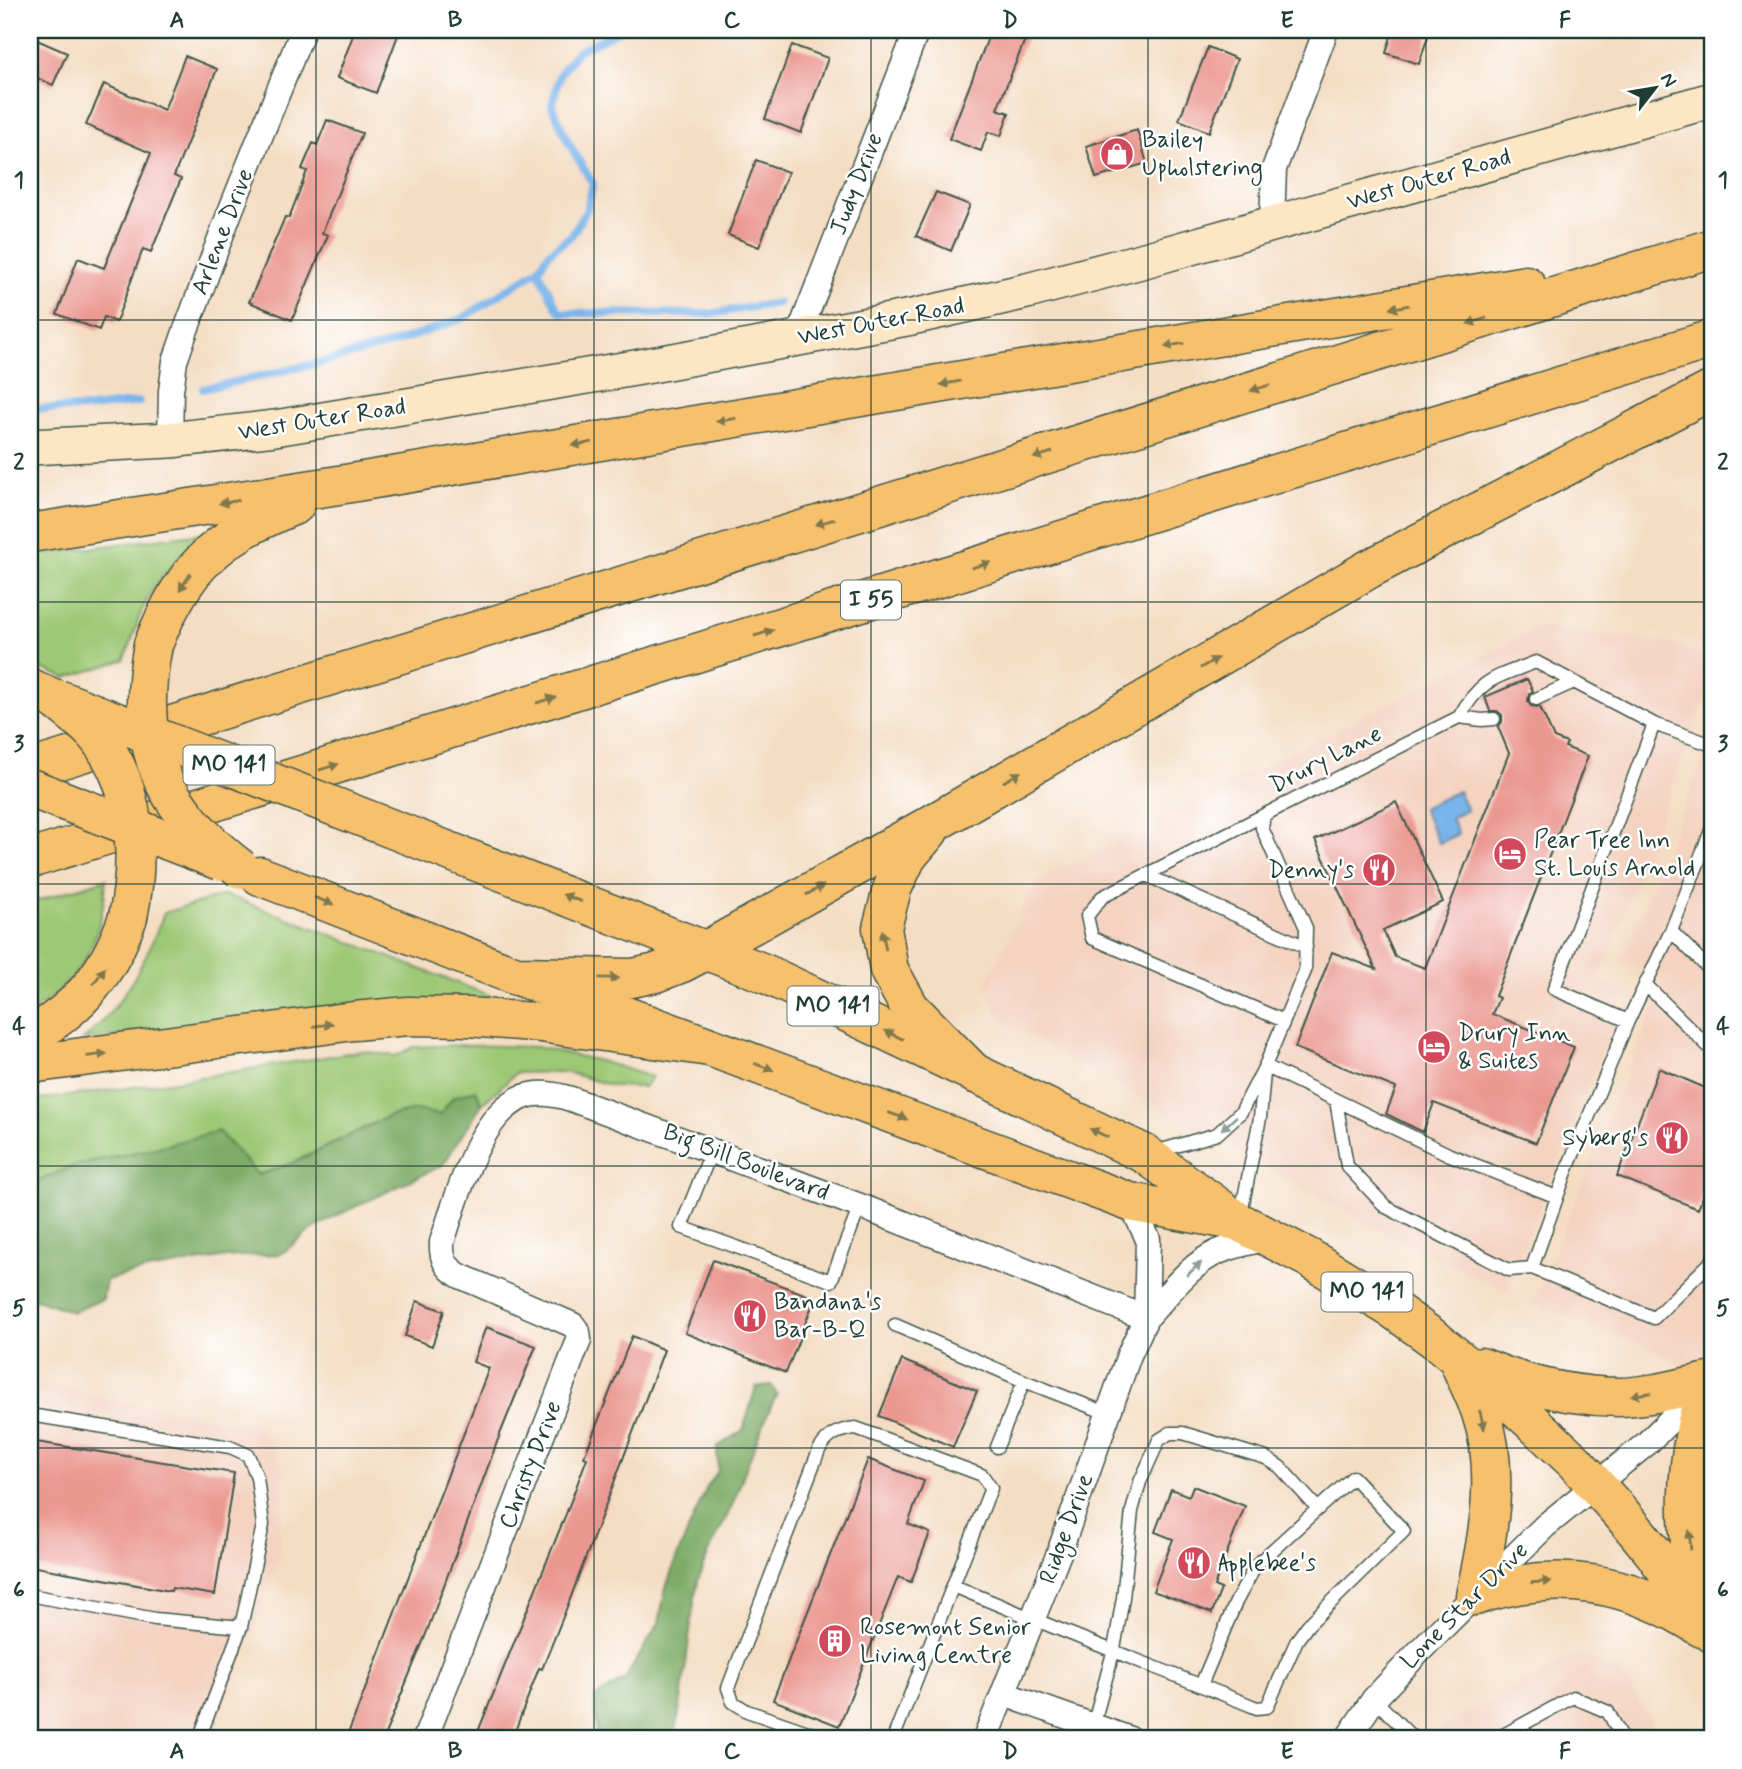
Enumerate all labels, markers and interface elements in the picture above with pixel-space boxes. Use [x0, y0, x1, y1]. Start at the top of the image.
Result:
text: A [169, 6, 185, 36]
text: B [448, 6, 463, 36]
text: C [724, 6, 741, 36]
text: D [1002, 6, 1018, 36]
text: E [1280, 6, 1294, 36]
text: F [1559, 6, 1571, 36]
north arrow [1620, 52, 1690, 122]
text: N [1654, 68, 1682, 92]
place label: Bailey Upholstering [1142, 125, 1263, 186]
street label: Judy Drive [823, 128, 891, 240]
shop icon: Bailey Upholstering [1098, 135, 1136, 173]
street label: West Outer Road [1343, 142, 1515, 218]
street label: Arlene Drive [185, 165, 261, 299]
text: 1 [14, 166, 24, 196]
text: 1 [1718, 166, 1728, 196]
street label: West Outer Road [795, 291, 967, 353]
one-way arrow [1387, 302, 1409, 313]
one-way arrow [1467, 316, 1488, 327]
one-way arrow [1163, 340, 1185, 351]
one-way arrow [939, 378, 961, 389]
one-way arrow [1249, 384, 1270, 394]
street label: West Outer Road [236, 391, 408, 449]
one-way arrow [714, 415, 736, 426]
one-way arrow [571, 439, 593, 450]
text: 2 [13, 448, 25, 478]
text: 2 [1717, 448, 1729, 478]
one-way arrow [1032, 451, 1053, 461]
one-way arrow [218, 497, 240, 508]
one-way arrow [815, 518, 836, 528]
one-way arrow [971, 560, 992, 570]
one-way arrow [178, 573, 192, 591]
road number: I 55 [841, 580, 901, 620]
one-way arrow [754, 627, 775, 637]
one-way arrow [1199, 656, 1218, 669]
one-way arrow [536, 694, 557, 704]
street label: Drury Lane [1265, 719, 1387, 801]
text: 3 [14, 730, 25, 760]
text: 3 [1718, 730, 1729, 760]
road number: MO 141 [184, 746, 274, 785]
one-way arrow [319, 761, 340, 772]
one-way arrow [1003, 771, 1022, 783]
place label: Pear Tree Inn St. Louis Arnold [1534, 825, 1695, 884]
hotel icon: Pear Tree Inn St. Louis Arnold [1491, 835, 1529, 873]
restaurant icon: Denny's [1360, 851, 1398, 889]
place label: Denny's [1268, 855, 1354, 886]
one-way arrow [805, 884, 824, 896]
one-way arrow [562, 892, 583, 903]
one-way arrow [313, 896, 334, 907]
one-way arrow [879, 929, 890, 951]
one-way arrow [92, 967, 106, 985]
one-way arrow [598, 972, 620, 984]
road number: MO 141 [788, 987, 878, 1026]
text: 4 [12, 1012, 26, 1042]
text: 4 [1716, 1012, 1730, 1042]
place label: Drury Inn & Suites [1458, 1018, 1571, 1077]
one-way arrow [312, 1020, 334, 1031]
hotel icon: Drury Inn & Suites [1415, 1028, 1453, 1066]
one-way arrow [884, 1029, 904, 1041]
one-way arrow [87, 1049, 109, 1060]
one-way arrow [754, 1061, 775, 1072]
one-way arrow [888, 1111, 909, 1122]
one-way arrow [1220, 1115, 1238, 1131]
street label: Big Bill Boulevard [657, 1117, 833, 1212]
restaurant icon: Syberg's [1653, 1119, 1691, 1157]
place label: Syberg's [1562, 1123, 1648, 1157]
one-way arrow [1089, 1127, 1109, 1138]
one-way arrow [1185, 1262, 1202, 1278]
road number: MO 141 [1322, 1273, 1412, 1312]
place label: Bandana's Bar-B-Q [774, 1287, 882, 1346]
text: 5 [12, 1294, 26, 1324]
text: 5 [1716, 1294, 1730, 1324]
restaurant icon: Bandana's Bar-B-Q [731, 1297, 769, 1335]
one-way arrow [1630, 1389, 1652, 1400]
street label: Christy Drive [492, 1397, 570, 1533]
one-way arrow [1477, 1409, 1488, 1431]
street label: Ridge Drive [1033, 1469, 1103, 1589]
one-way arrow [1684, 1529, 1695, 1551]
street label: Lone Star Drive [1394, 1535, 1536, 1677]
restaurant icon: Applebee's [1175, 1544, 1213, 1582]
place label: Applebee's [1218, 1548, 1316, 1582]
text: 6 [13, 1576, 25, 1606]
one-way arrow [1530, 1576, 1552, 1587]
text: 6 [1717, 1576, 1729, 1606]
place label: Rosemont Senior Living Centre [860, 1612, 1031, 1671]
building icon: Rosemont Senior Living Centre [816, 1622, 854, 1660]
text: A [169, 1737, 185, 1767]
text: B [448, 1737, 463, 1767]
text: C [724, 1737, 741, 1767]
text: D [1002, 1737, 1018, 1767]
text: E [1280, 1737, 1294, 1767]
text: F [1559, 1737, 1571, 1767]

